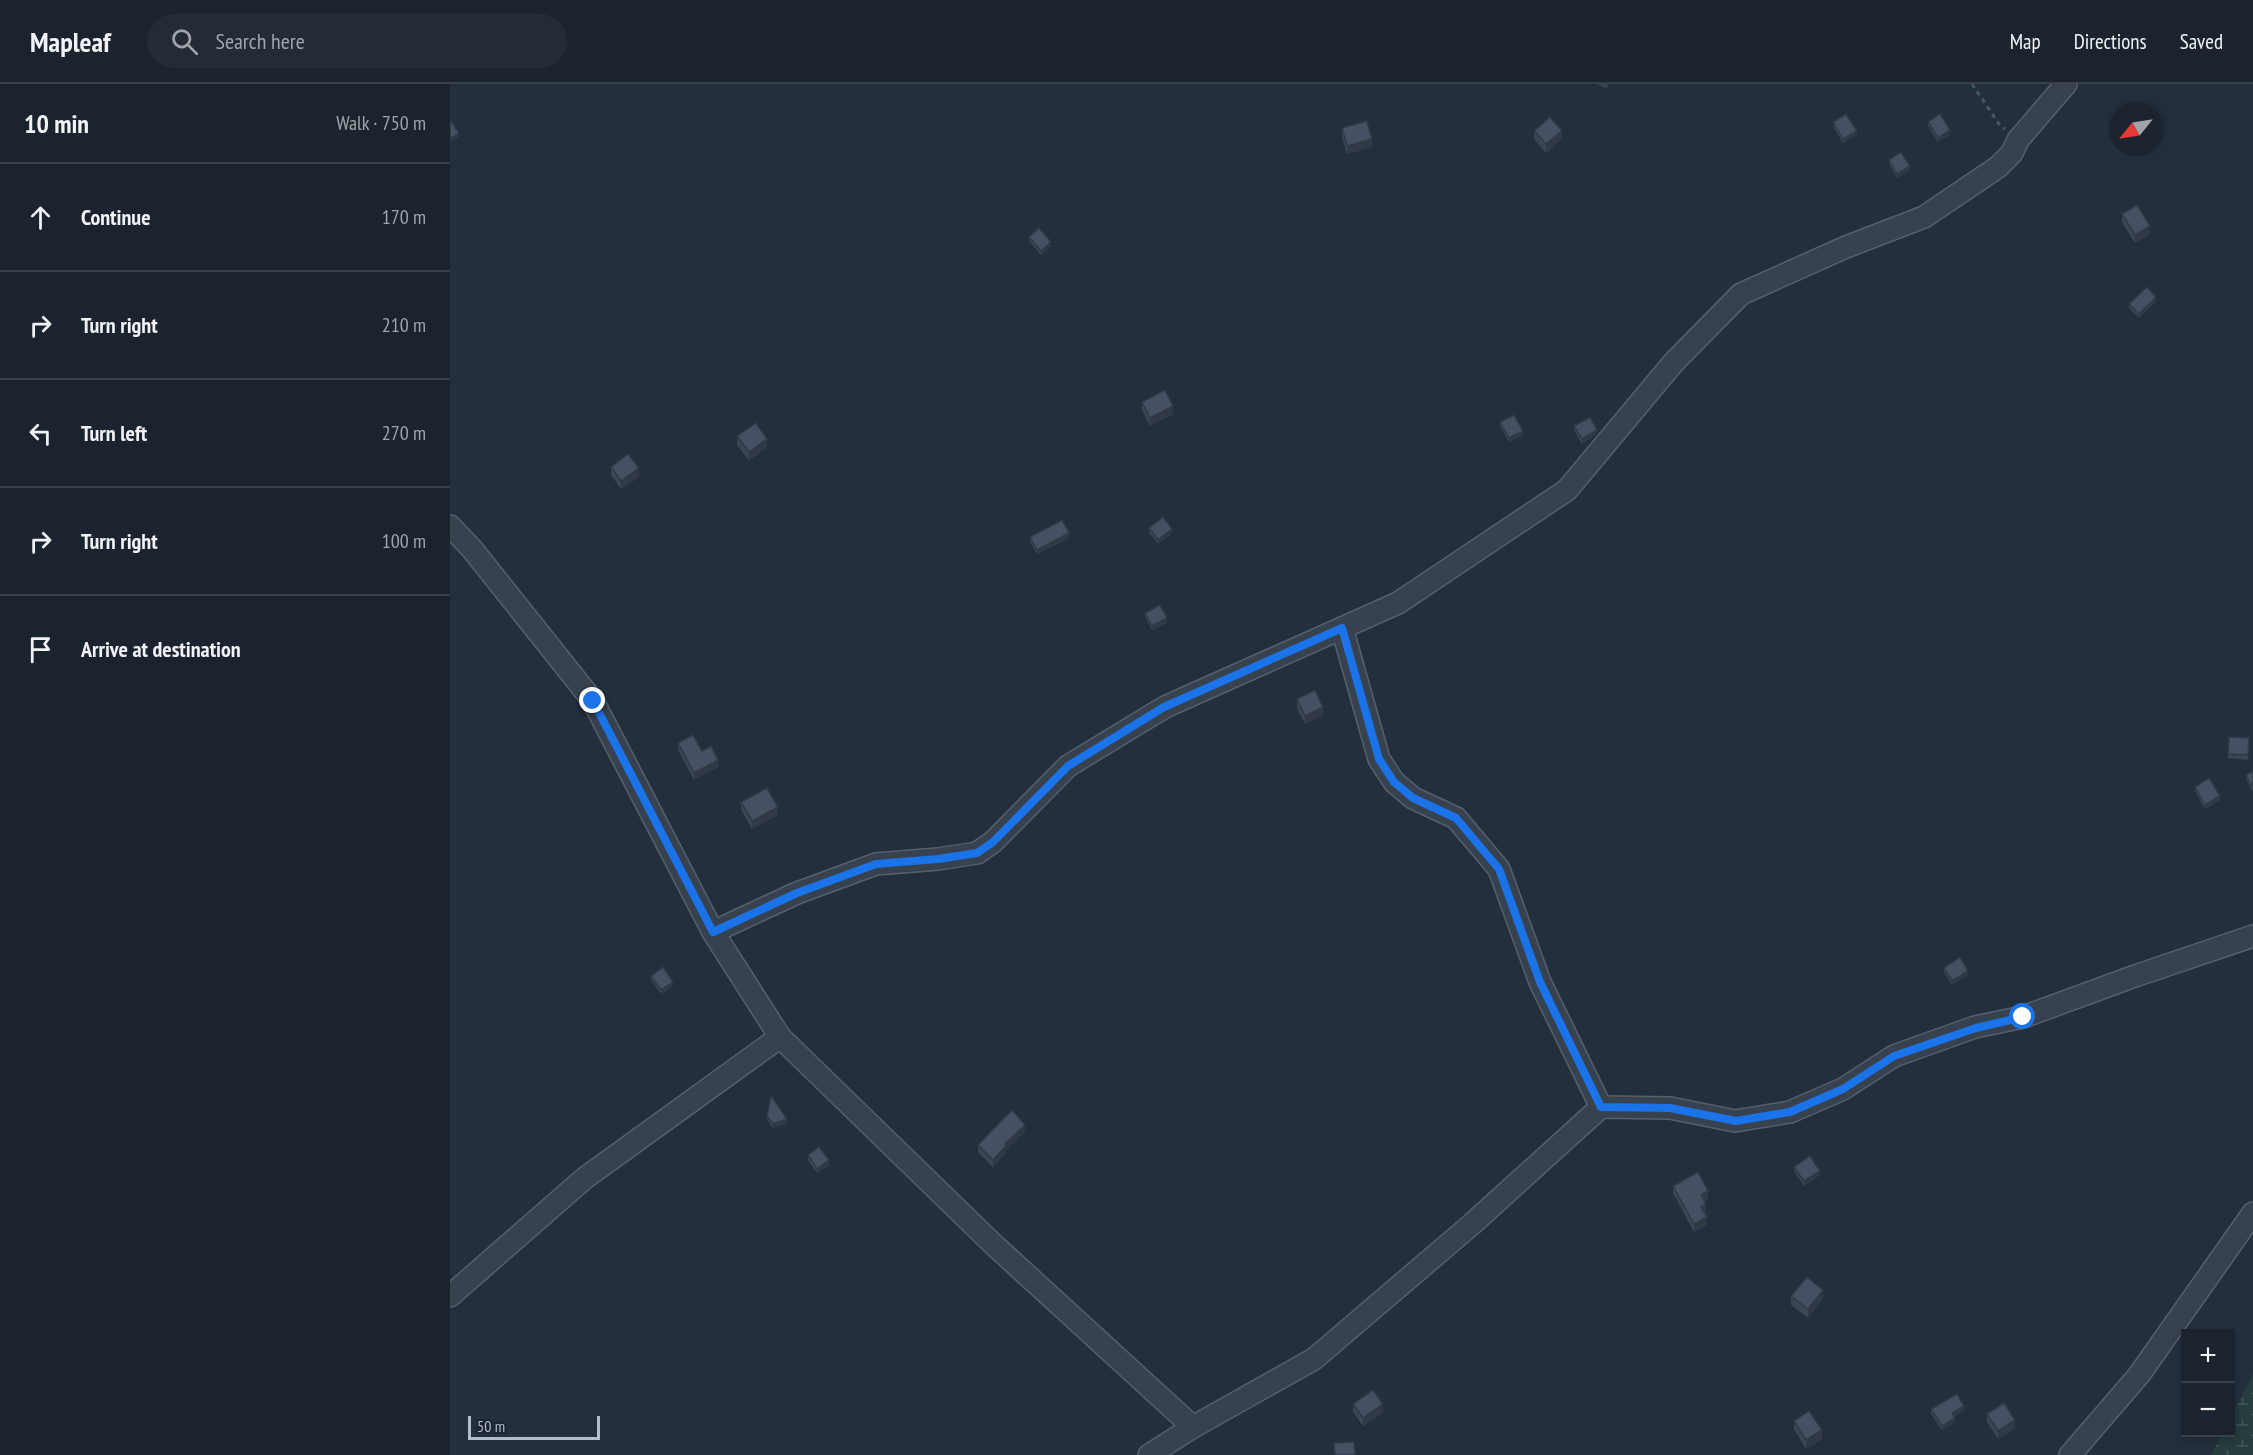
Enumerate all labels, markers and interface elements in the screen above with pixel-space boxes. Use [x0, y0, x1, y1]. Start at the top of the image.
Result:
search box [147, 14, 567, 68]
text: Mapleaf [30, 23, 111, 60]
icon: search [168, 25, 201, 58]
text: Search here [216, 27, 305, 55]
text: Map [2010, 28, 2041, 55]
text: Directions [2074, 28, 2147, 55]
text: Saved [2180, 28, 2223, 55]
north arrow [2109, 102, 2163, 156]
text: 10 min [24, 107, 89, 140]
text: Walk · 750 m [336, 110, 426, 136]
icon: ahead [24, 201, 57, 234]
text: Continue [81, 203, 151, 231]
text: 170 m [382, 204, 426, 230]
icon: right [24, 309, 57, 342]
text: Turn right [81, 311, 158, 339]
text: 210 m [382, 312, 426, 338]
icon: left [24, 417, 57, 450]
text: Turn left [81, 419, 147, 447]
text: 270 m [382, 420, 426, 446]
icon: right [24, 525, 57, 558]
text: Turn right [81, 527, 158, 555]
text: 100 m [382, 528, 426, 554]
icon: arrive [24, 633, 57, 666]
text: Arrive at destination [81, 635, 241, 663]
route end [579, 687, 605, 713]
route start [2009, 1003, 2035, 1029]
map controls [2181, 1329, 2235, 1437]
button: + [2181, 1329, 2235, 1383]
button: − [2181, 1383, 2235, 1437]
scale bar [468, 1413, 600, 1440]
text: 50 m [477, 1416, 505, 1436]

